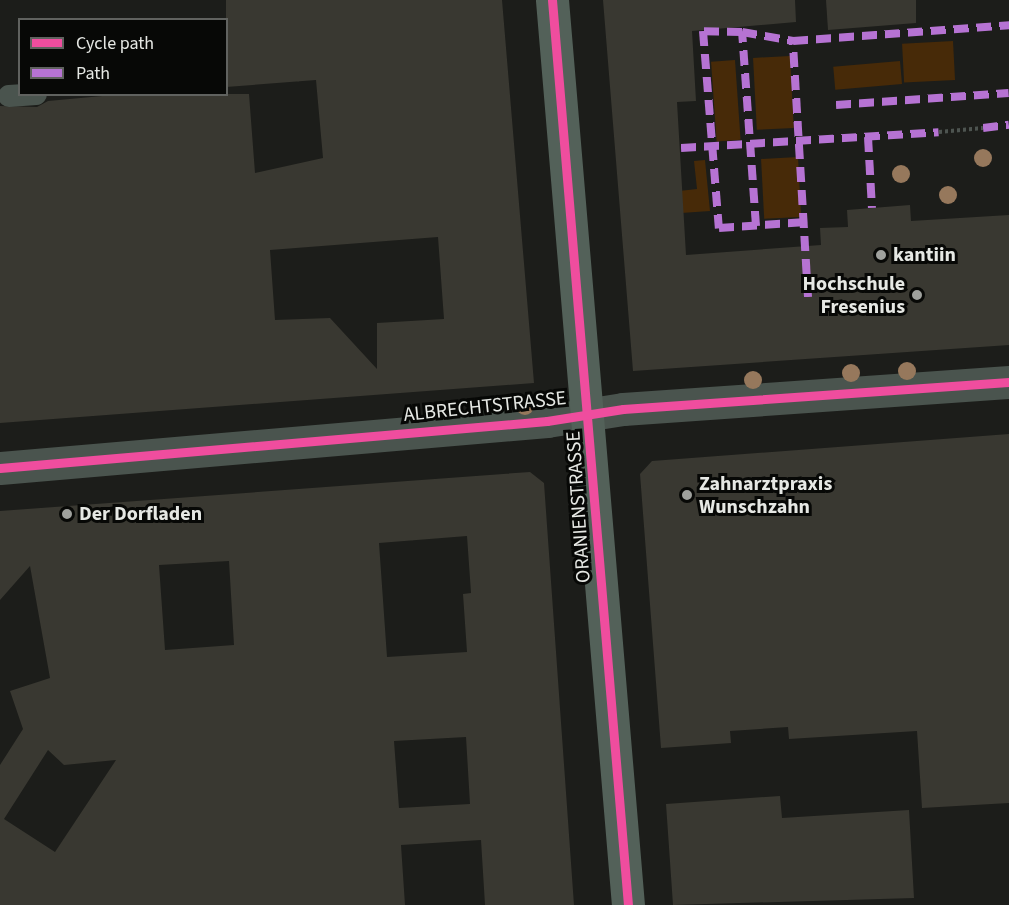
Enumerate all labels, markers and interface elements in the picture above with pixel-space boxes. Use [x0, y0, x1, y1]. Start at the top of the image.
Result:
legend [18, 18, 228, 96]
text: Cycle path [76, 31, 154, 56]
text: Path [76, 61, 110, 86]
place label: kantiin [893, 243, 956, 267]
marker: kantiin [874, 248, 888, 262]
place label: Hochschule Fresenius [803, 272, 905, 319]
marker: Hochschule Fresenius [910, 288, 924, 302]
street label: ALBRECHTSTRASSE [402, 387, 568, 427]
street label: ORANIENSTRASSE [562, 430, 596, 584]
place label: Zahnarztpraxis Wunschzahn [699, 472, 832, 519]
marker: Zahnarztpraxis Wunschzahn [680, 488, 694, 502]
place label: Der Dorfladen [79, 502, 202, 526]
marker: Der Dorfladen [60, 507, 74, 521]

